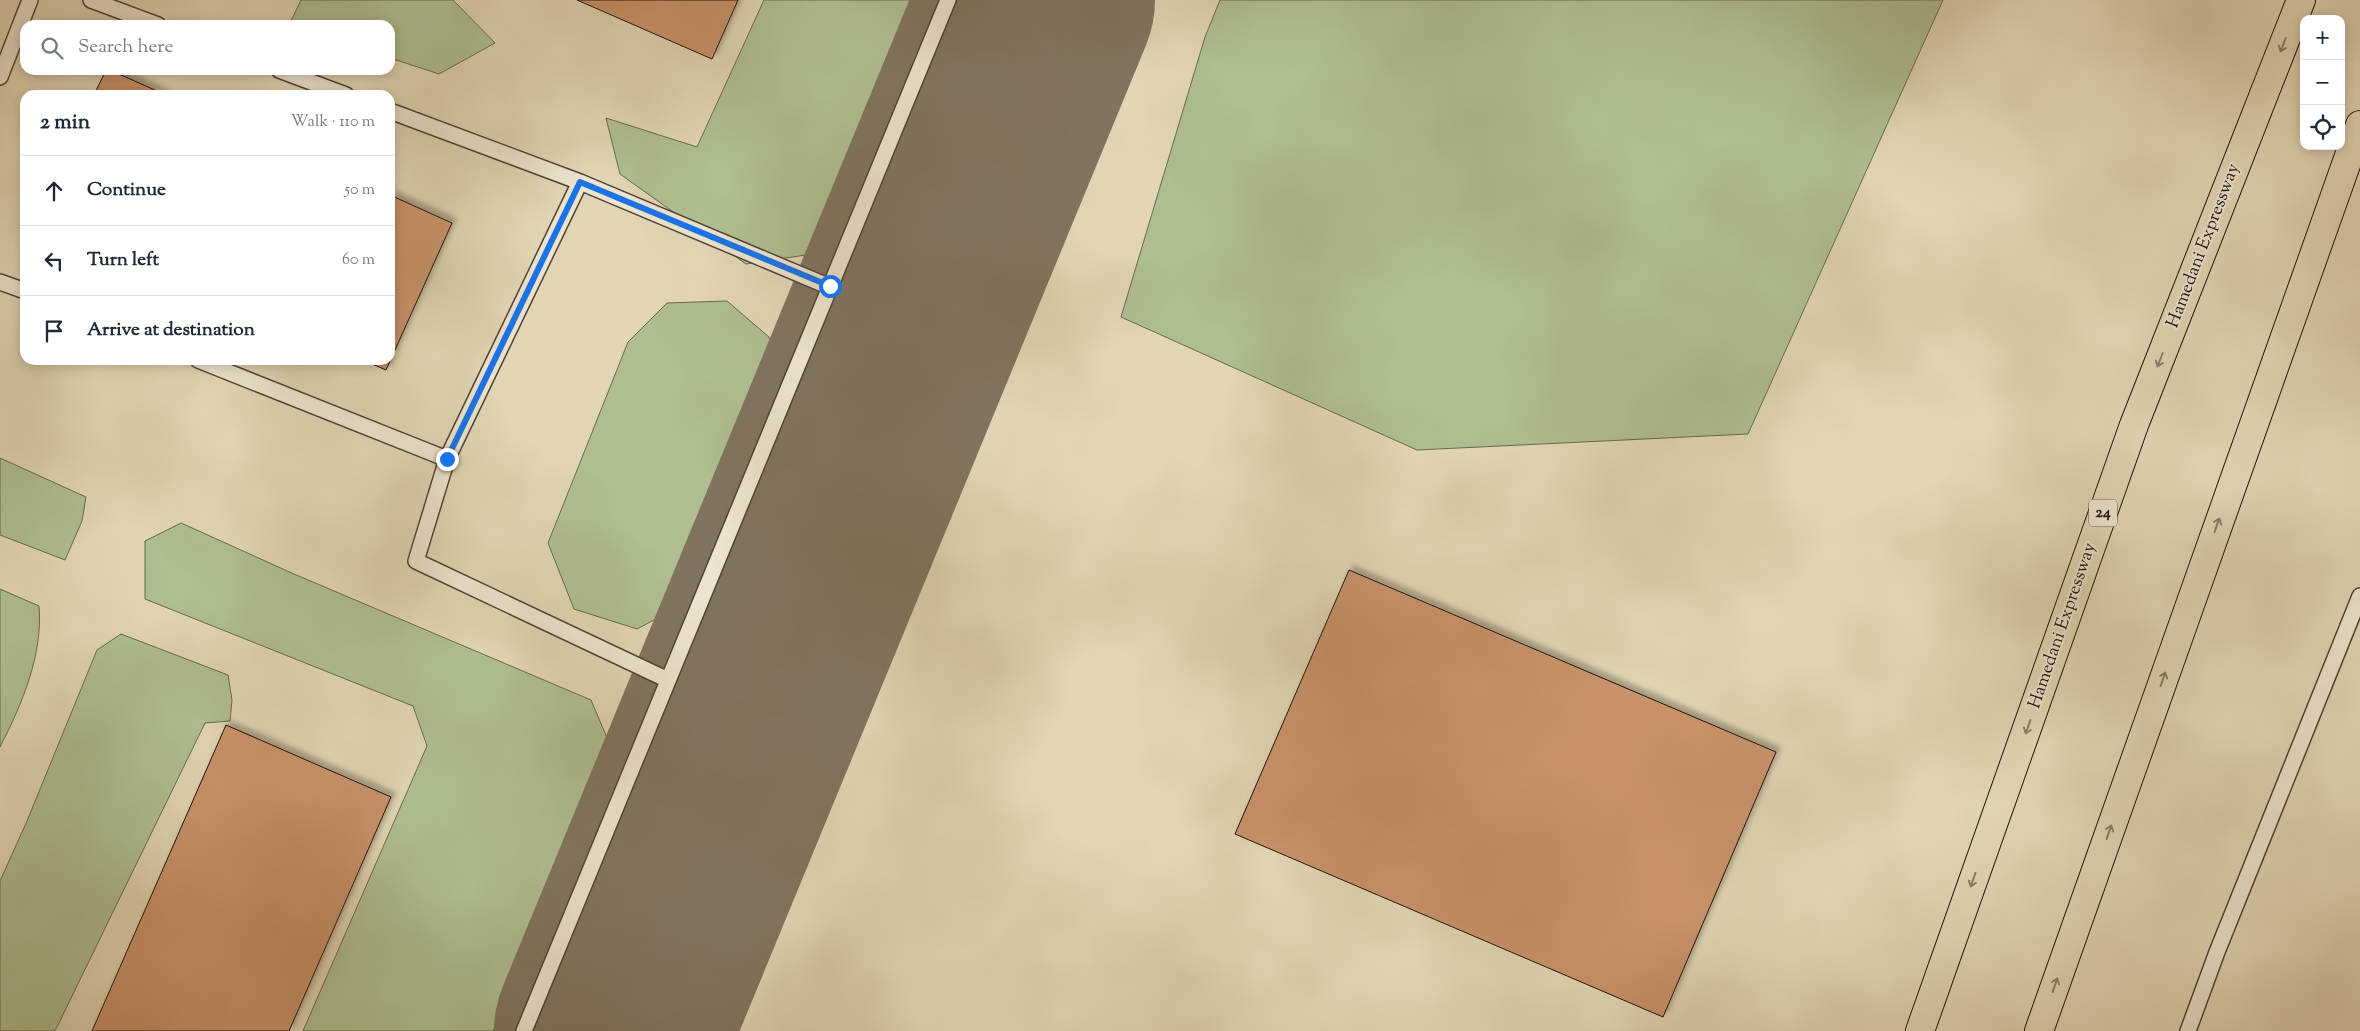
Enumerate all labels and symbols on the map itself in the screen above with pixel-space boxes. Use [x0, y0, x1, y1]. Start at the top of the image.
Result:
one-way arrow [2278, 37, 2287, 53]
street label: Hamedani Expressway [2161, 160, 2247, 332]
route start [819, 275, 842, 298]
one-way arrow [2155, 352, 2164, 367]
route end [436, 448, 459, 471]
road number: 24 [2089, 499, 2117, 526]
one-way arrow [2213, 518, 2223, 534]
street label: Hamedani Expressway [2022, 539, 2104, 712]
one-way arrow [2159, 671, 2168, 687]
one-way arrow [2023, 718, 2032, 734]
one-way arrow [2105, 825, 2114, 840]
one-way arrow [1968, 872, 1978, 888]
one-way arrow [2051, 978, 2060, 993]

